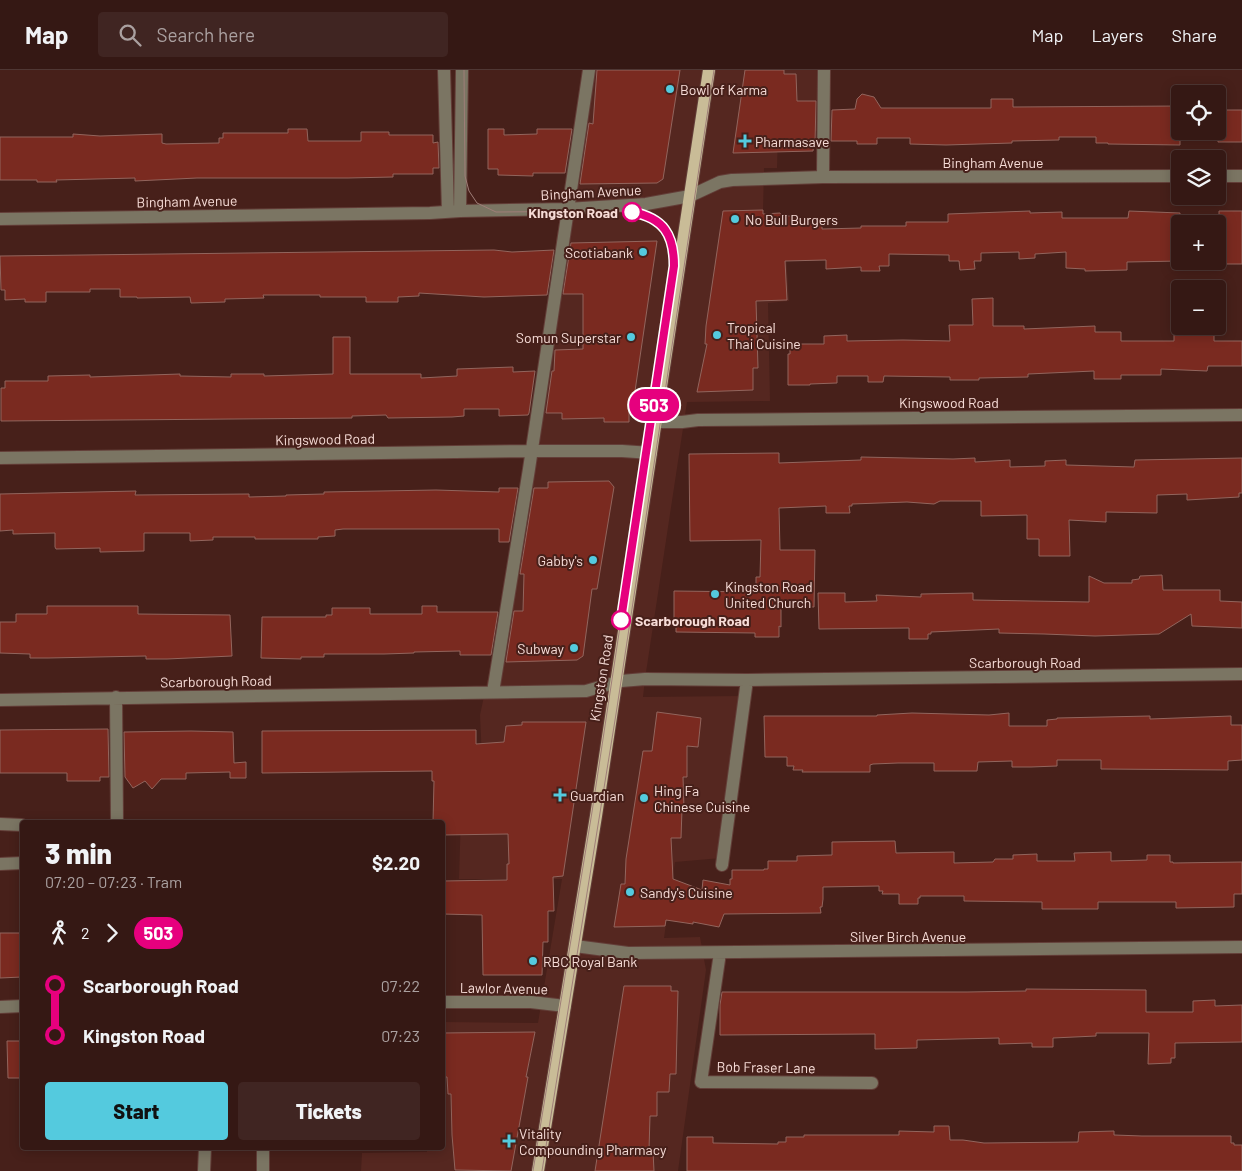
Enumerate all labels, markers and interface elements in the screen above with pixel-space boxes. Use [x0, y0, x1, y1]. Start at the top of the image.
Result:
search box [98, 12, 448, 57]
text: Map [25, 20, 68, 49]
icon: search [116, 21, 144, 49]
text: Search here [156, 23, 255, 46]
text: Map [1031, 24, 1063, 46]
text: Layers [1091, 24, 1144, 46]
text: Share [1172, 24, 1217, 46]
place label: Bowl of Karma [680, 81, 767, 98]
marker: Bowl of Karma [664, 83, 676, 95]
map controls [1171, 85, 1226, 335]
button: locate [1171, 85, 1226, 140]
place label: Pharmasave [755, 133, 830, 150]
marker: Pharmasave [739, 135, 751, 147]
button: layers [1171, 150, 1226, 205]
street label: Bingham Avenue [943, 154, 1043, 171]
street label: Bingham Avenue [540, 181, 642, 203]
street label: Bingham Avenue [136, 192, 238, 210]
marker: Kingston Road [622, 202, 642, 222]
place label: Kingston Road [528, 204, 618, 221]
place label: No Bull Burgers [745, 211, 838, 228]
marker: No Bull Burgers [729, 213, 741, 225]
button: + [1171, 215, 1226, 270]
place label: Scotiabank [565, 244, 633, 261]
marker: Scotiabank [637, 246, 649, 258]
button: − [1171, 280, 1226, 335]
place label: Tropical Thai Cuisine [727, 319, 801, 352]
place label: Somun Superstar [516, 329, 621, 346]
marker: Tropical Thai Cuisine [711, 329, 723, 341]
marker: Somun Superstar [625, 331, 637, 343]
line badge: 503 [625, 389, 683, 421]
text: 503 [639, 394, 669, 416]
street label: Kingswood Road [899, 394, 999, 411]
street label: Kingswood Road [275, 430, 375, 448]
place label: Gabby's [538, 552, 583, 569]
marker: Gabby's [587, 554, 599, 566]
place label: Kingston Road United Church [725, 578, 813, 611]
marker: Kingston Road United Church [709, 588, 721, 600]
marker: Scarborough Road [611, 610, 631, 630]
place label: Scarborough Road [635, 612, 750, 629]
street label: Kingston Road [586, 633, 616, 723]
place label: Subway [517, 640, 565, 657]
marker: Subway [568, 642, 580, 654]
street label: Scarborough Road [969, 654, 1081, 671]
street label: Scarborough Road [160, 672, 272, 690]
place label: Hing Fa Chinese Cuisine [654, 782, 750, 815]
place label: Guardian [570, 787, 624, 804]
marker: Guardian [554, 789, 566, 801]
marker: Hing Fa Chinese Cuisine [638, 792, 650, 804]
text: 3 min [45, 836, 112, 870]
text: $2.20 [372, 851, 420, 874]
text: 07:20 – 07:23 · Tram [45, 872, 182, 891]
place label: Sandy's Cuisine [640, 884, 733, 901]
marker: Sandy's Cuisine [624, 886, 636, 898]
icon: walk [45, 919, 73, 947]
icon: forward [98, 919, 126, 947]
text: 503 [144, 922, 173, 944]
text: 2 [81, 923, 90, 942]
street label: Silver Birch Avenue [850, 928, 966, 945]
place label: RBC Royal Bank [543, 953, 637, 970]
marker: RBC Royal Bank [527, 955, 539, 967]
text: Scarborough Road [83, 974, 239, 997]
text: 07:22 [381, 976, 420, 995]
street label: Lawlor Avenue [460, 979, 548, 997]
text: Kingston Road [83, 1024, 205, 1047]
text: 07:23 [381, 1026, 420, 1045]
street label: Bob Fraser Lane [716, 1058, 816, 1076]
button: Start [45, 1082, 228, 1140]
button: Tickets [238, 1082, 420, 1140]
place label: Vitality Compounding Pharmacy [519, 1125, 667, 1158]
marker: Vitality Compounding Pharmacy [503, 1135, 515, 1147]

